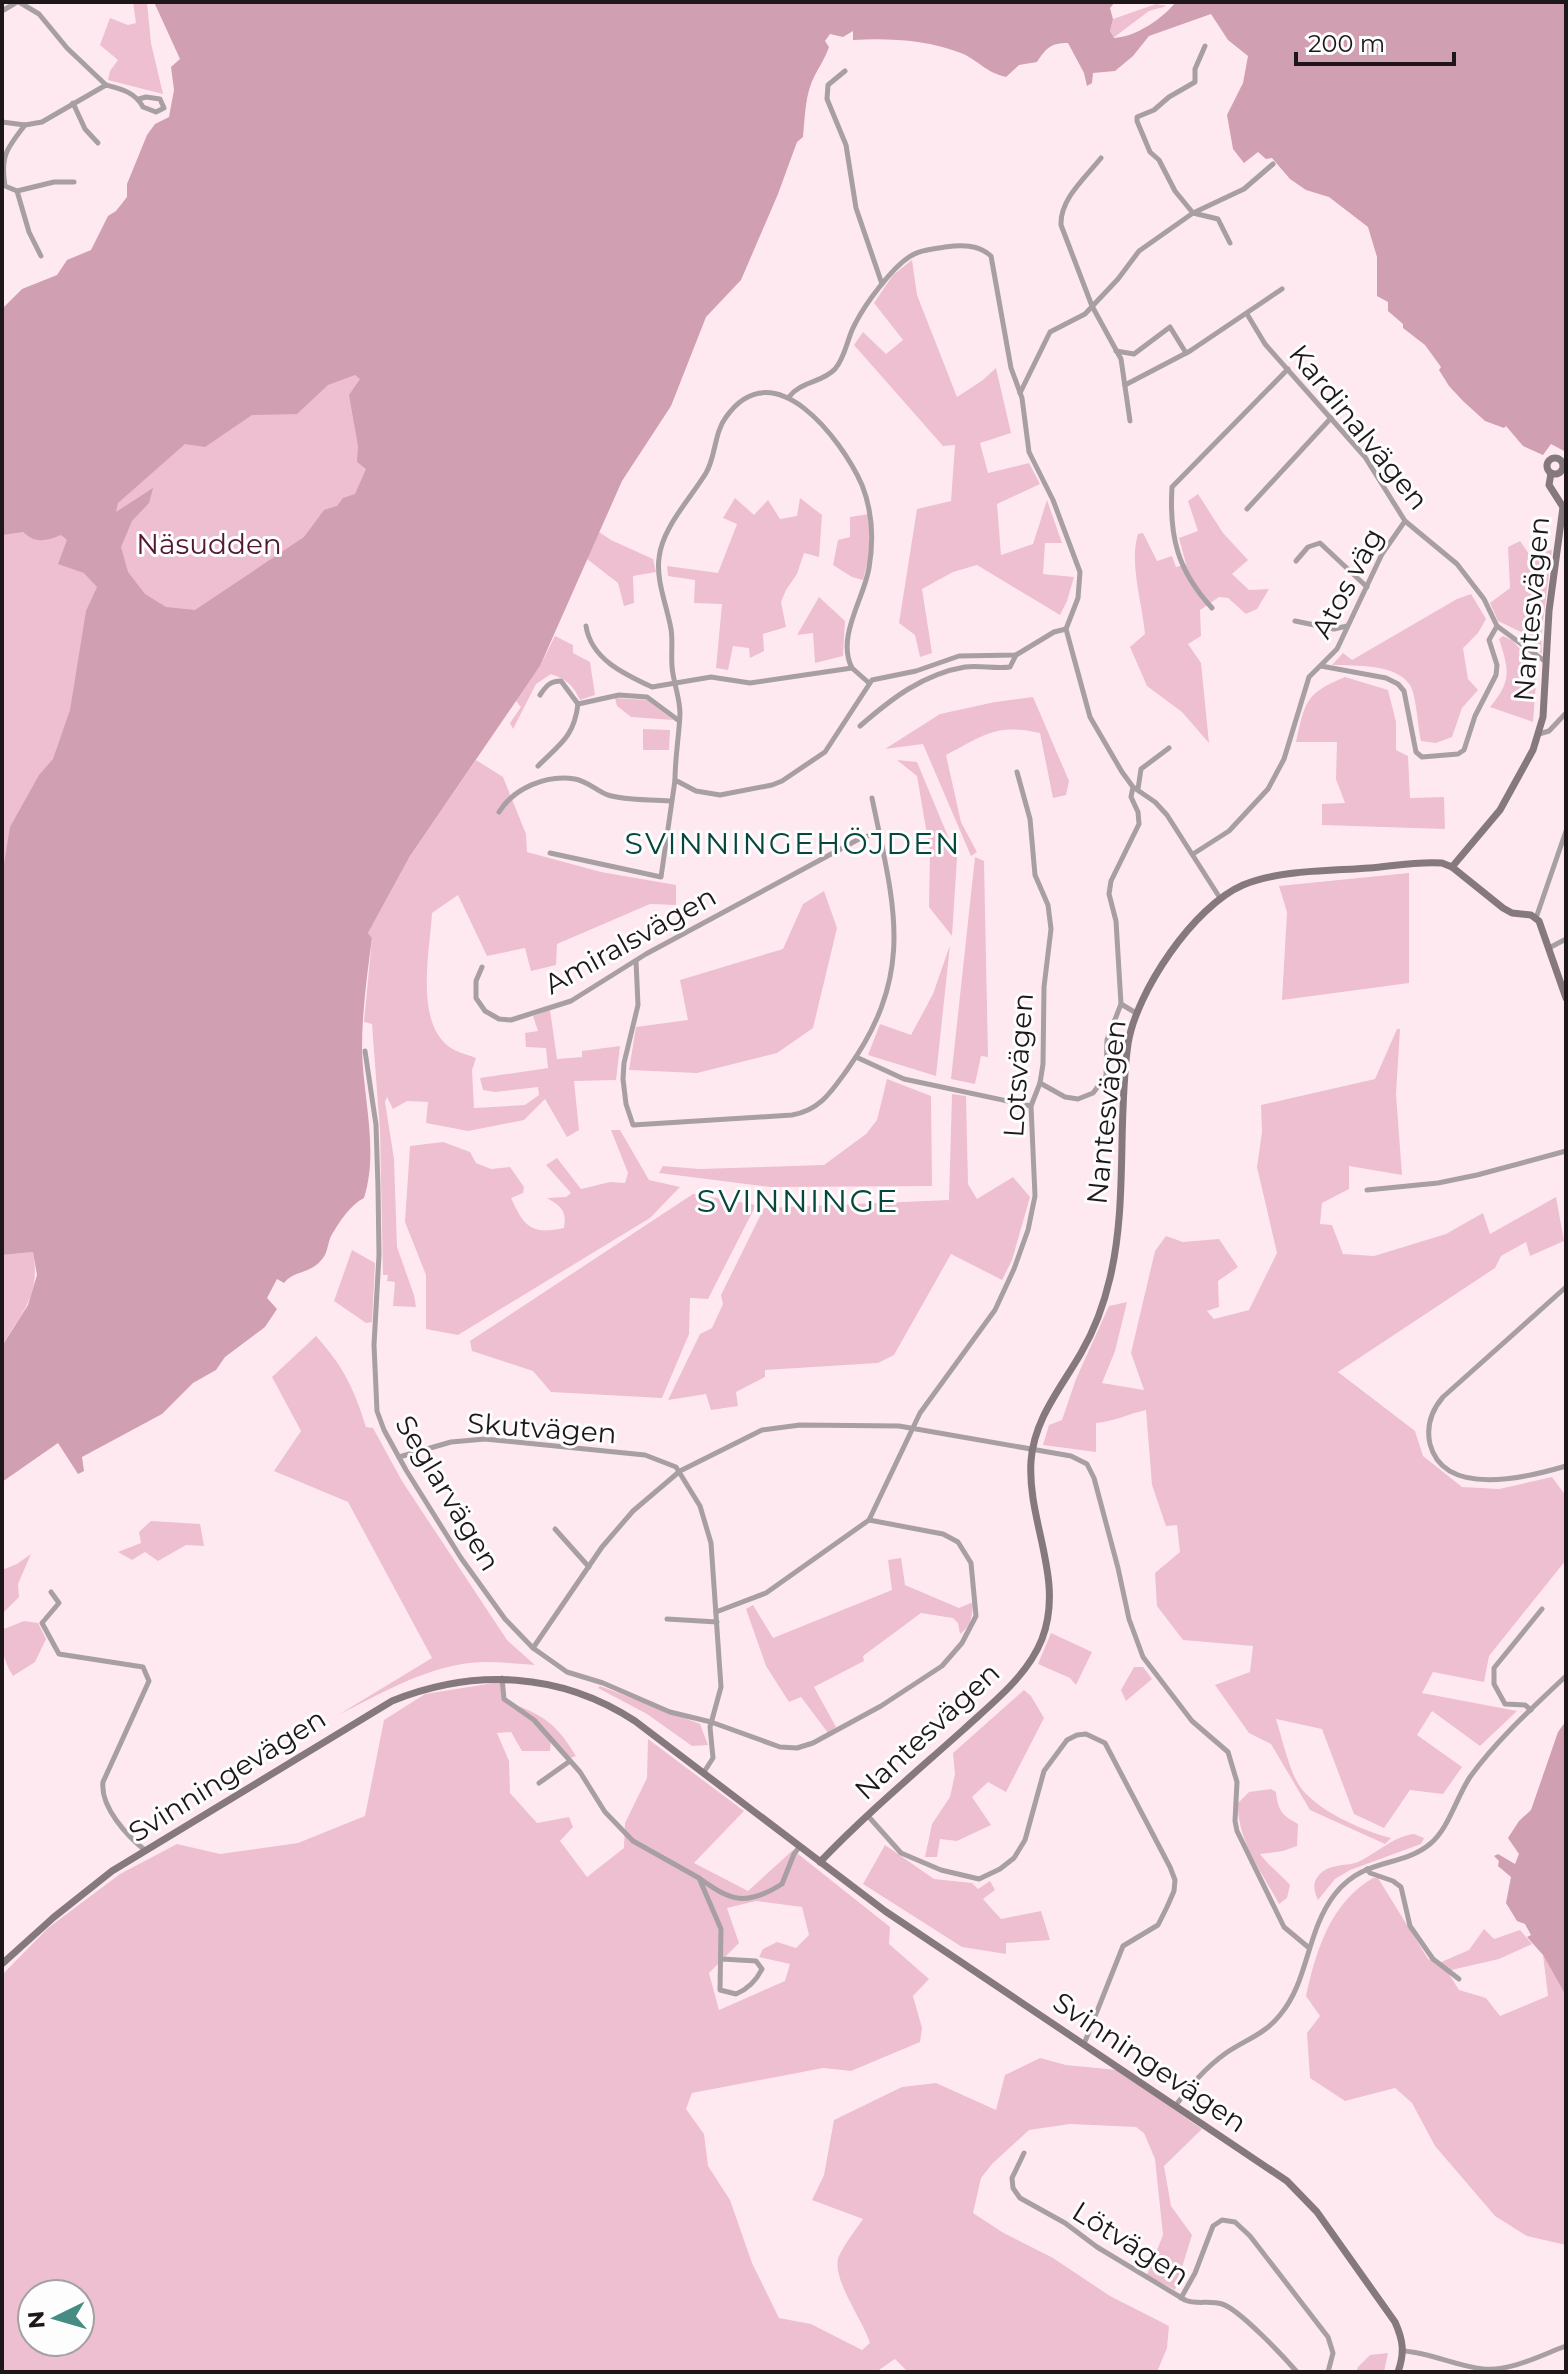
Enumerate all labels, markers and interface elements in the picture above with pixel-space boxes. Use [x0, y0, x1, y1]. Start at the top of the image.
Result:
scale bar [1296, 16, 1454, 66]
text: 200 m [1308, 29, 1385, 58]
street label: Kardinalvägen [1282, 338, 1436, 516]
street label: Nantesvägen [1506, 515, 1556, 703]
street label: Atos väg [1304, 522, 1390, 644]
park label: Näsudden [136, 527, 282, 561]
district label: SVINNINGEHÖJDEN [625, 825, 961, 862]
street label: Amiralsvägen [538, 879, 722, 1001]
street label: Lotsvägen [996, 992, 1040, 1138]
street label: Nantesvägen [1079, 1018, 1133, 1206]
district label: SVINNINGE [696, 1181, 900, 1220]
street label: Skutvägen [466, 1406, 618, 1450]
street label: Seglarvägen [388, 1409, 508, 1577]
street label: Nantesvägen [848, 1655, 1006, 1807]
street label: Svinningevägen [122, 1701, 332, 1849]
street label: Svinningevägen [1047, 1985, 1253, 2139]
street label: Lötvägen [1066, 2194, 1196, 2292]
north arrow [16, 2278, 96, 2358]
text: N [22, 2310, 51, 2330]

